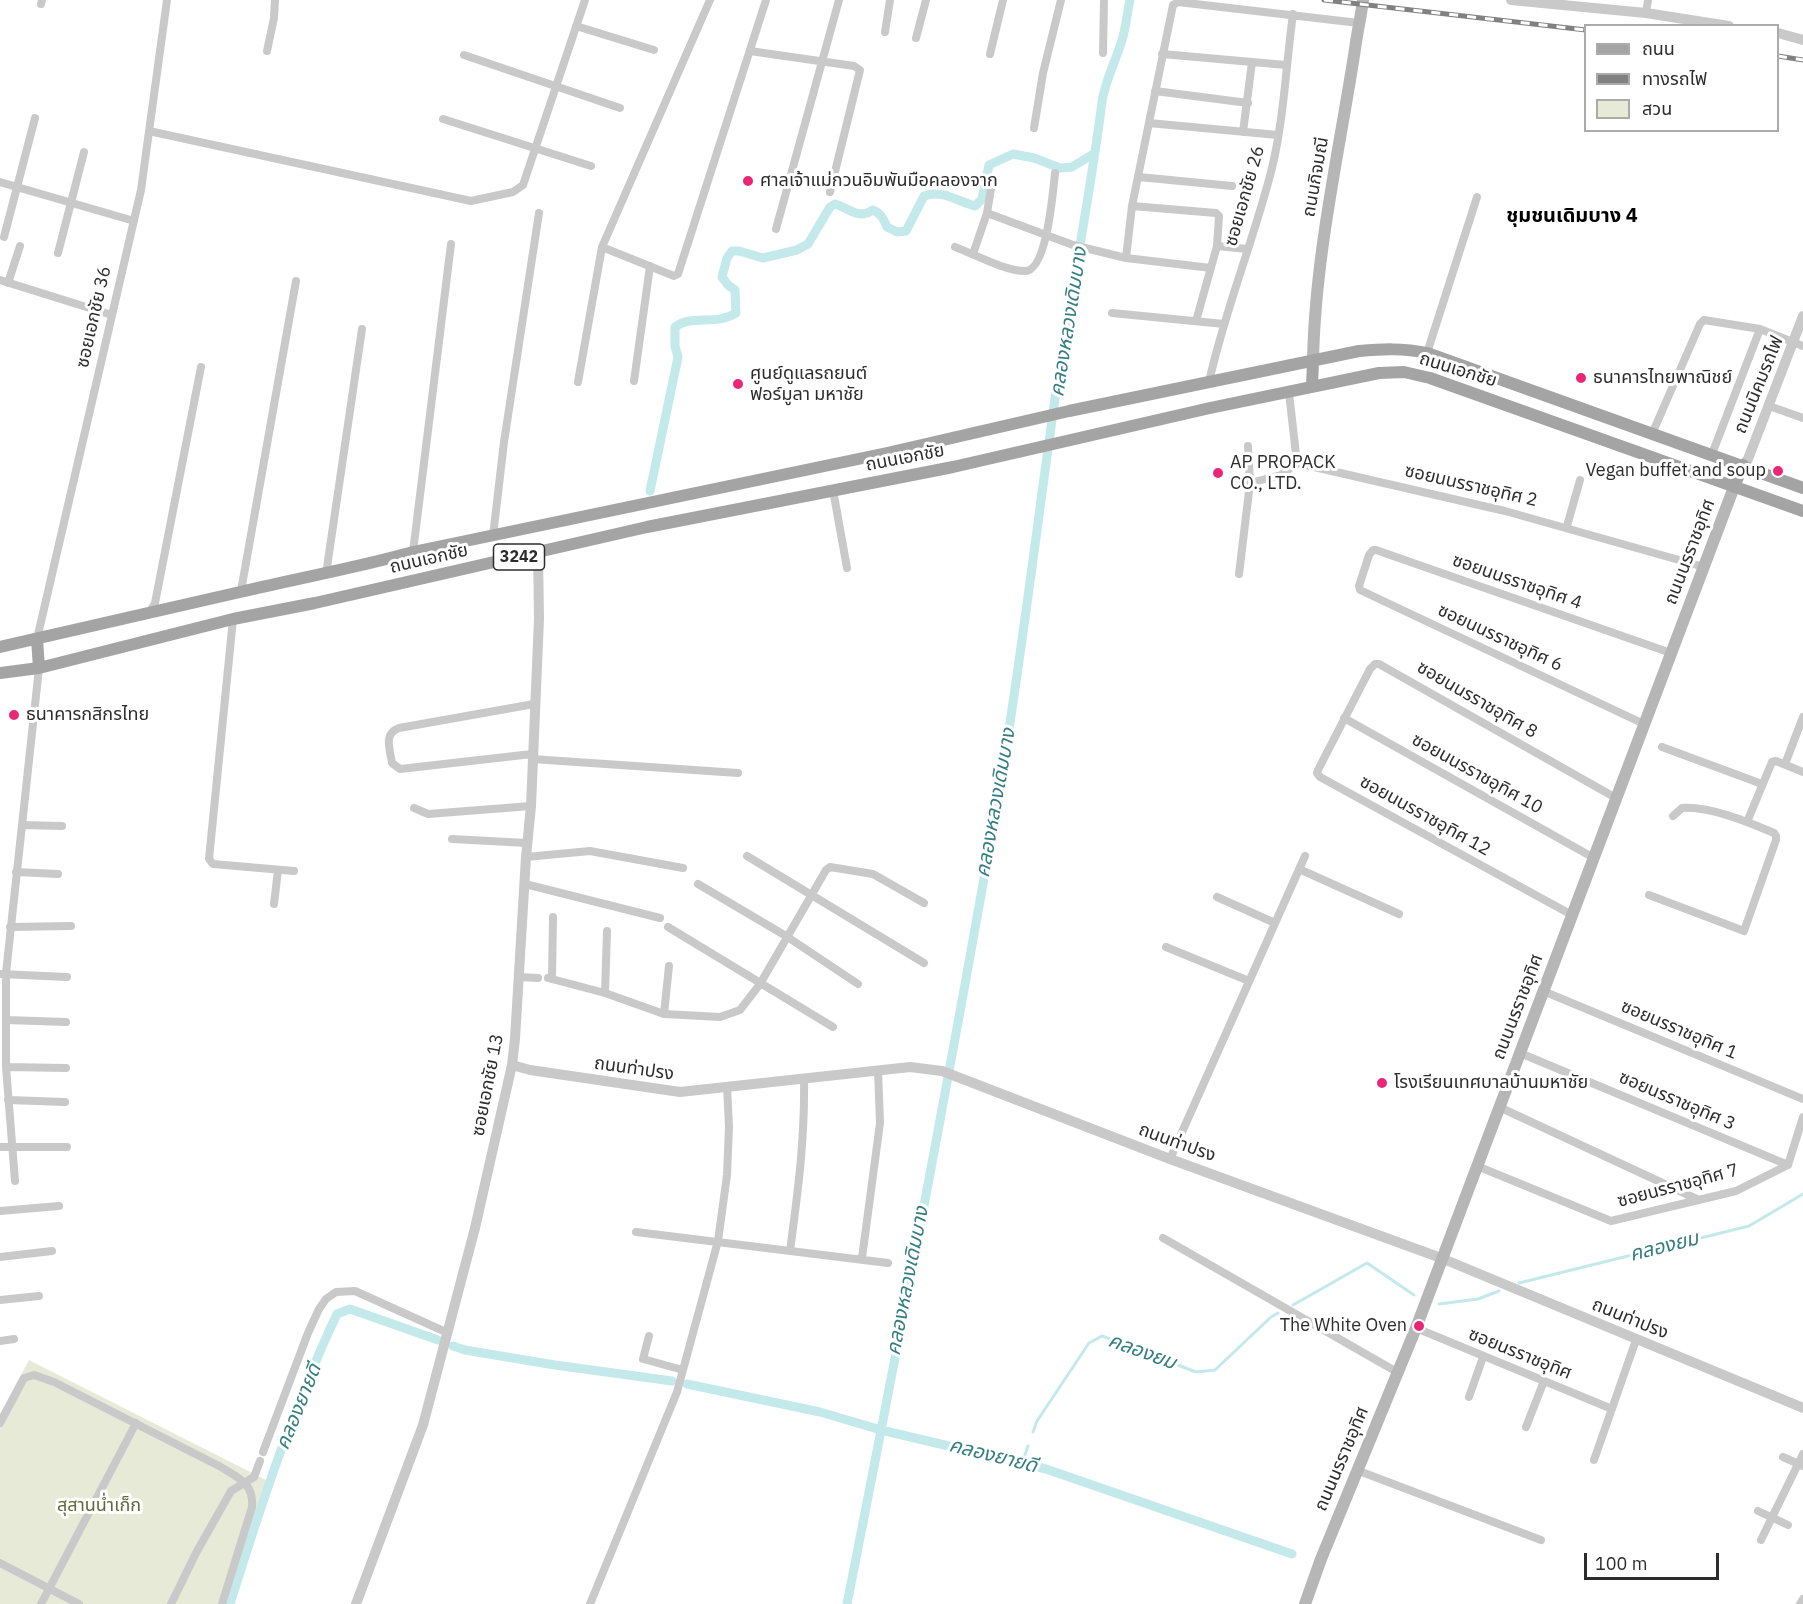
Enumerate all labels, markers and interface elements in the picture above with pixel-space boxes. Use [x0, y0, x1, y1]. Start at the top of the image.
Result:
legend [1584, 24, 1779, 132]
text: ถนน [1642, 37, 1675, 60]
text: ทางรถไฟ [1642, 67, 1707, 90]
text: สวน [1642, 97, 1672, 120]
street label: ถนนกิจมณี [1298, 135, 1334, 219]
street label: ซอยเอกชัย 26 [1220, 143, 1270, 249]
place label: ศาลเจ้าแม่กวนอิมพันมือคลองจาก [760, 170, 998, 192]
marker: ศาลเจ้าแม่กวนอิมพันมือคลองจาก [741, 174, 755, 188]
district label: ชุมชนเดิมบาง 4 [1506, 204, 1638, 228]
water label: คลองหลวงเดิมบาง [1045, 246, 1093, 398]
street label: ซอยเอกชัย 36 [72, 264, 116, 370]
street label: ถนนนิคมรถไฟ [1730, 333, 1788, 437]
street label: ถนนเอกชัย [1417, 348, 1499, 392]
place label: ศูนย์ดูแลรถยนต์ ฟอร์มูลา มหาชัย [750, 363, 867, 406]
place label: ธนาคารไทยพาณิชย์ [1593, 367, 1732, 389]
marker: ธนาคารไทยพาณิชย์ [1574, 371, 1588, 385]
marker: ศูนย์ดูแลรถยนต์ ฟอร์มูลา มหาชัย [731, 377, 745, 391]
street label: ถนนเอกชัย [864, 440, 946, 476]
place label: AP PROPACK CO., LTD. [1230, 452, 1336, 494]
street label: ซอยนนรราชอุทิศ 2 [1403, 460, 1539, 512]
place label: Vegan buffet and soup [1585, 460, 1766, 482]
marker: Vegan buffet and soup [1771, 464, 1785, 478]
marker: AP PROPACK CO., LTD. [1211, 466, 1225, 480]
street label: ถนนนรราชอุทิศ [1660, 496, 1720, 608]
street label: ถนนเอกชัย [388, 540, 470, 578]
road number: 3242 [494, 544, 544, 570]
street label: ซอยนนรราชอุทิศ 4 [1449, 550, 1585, 614]
street label: ซอยนนรราชอุทิศ 6 [1434, 600, 1566, 676]
street label: ซอยนนรราชอุทิศ 8 [1413, 657, 1541, 743]
place label: ธนาคารกสิกรไทย [26, 704, 149, 726]
marker: ธนาคารกสิกรไทย [7, 708, 21, 722]
water label: คลองหลวงเดิมบาง [971, 727, 1021, 879]
street label: ซอยนนรราชอุทิศ 10 [1408, 729, 1546, 819]
street label: ซอยนนรราชอุทิศ 12 [1356, 771, 1494, 861]
street label: ถนนนรราชอุทิศ [1488, 951, 1548, 1063]
street label: ซอยนรราชอุทิศ 1 [1617, 996, 1741, 1064]
street label: ซอยเอกชัย 13 [468, 1032, 508, 1138]
street label: ถนนท่าปรง [593, 1053, 675, 1085]
street label: ซอยนรราชอุทิศ 3 [1615, 1067, 1739, 1135]
place label: โรงเรียนเทศบาลบ้านมหาชัย [1394, 1072, 1588, 1094]
marker: โรงเรียนเทศบาลบ้านมหาชัย [1375, 1076, 1389, 1090]
street label: ถนนท่าปรง [1135, 1119, 1219, 1167]
street label: ซอยนรราชอุทิศ 7 [1615, 1159, 1741, 1213]
water label: คลองหลวงเดิมบาง [882, 1205, 934, 1357]
water label: คลองยม [1627, 1227, 1701, 1267]
street label: ถนนท่าปรง [1589, 1294, 1671, 1344]
place label: The White Oven [1280, 1315, 1407, 1337]
marker: The White Oven [1412, 1319, 1426, 1333]
street label: ซอยนรราชอุทิศ [1465, 1323, 1575, 1385]
water label: คลองยม [1105, 1329, 1179, 1375]
water label: คลองยายดี [271, 1361, 327, 1453]
street label: ถนนนรราชอุทิศ [1310, 1404, 1374, 1514]
water label: คลองยายดี [946, 1433, 1040, 1479]
park label: สุสานน่ำเก็ก [57, 1495, 141, 1517]
scale bar [1587, 1541, 1722, 1579]
text: 100 m [1595, 1552, 1647, 1575]

